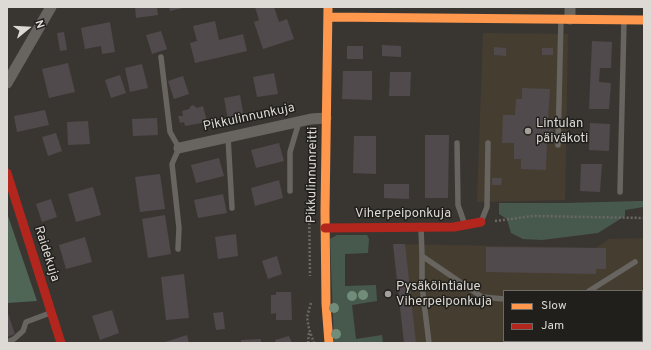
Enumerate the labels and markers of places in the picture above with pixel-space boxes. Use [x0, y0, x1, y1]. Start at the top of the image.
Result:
place label: Lintulan päiväkoti [536, 116, 588, 147]
marker: Lintulan päiväkoti [523, 126, 533, 136]
place label: Pysäköintialue Viherpeiponkuja [396, 279, 492, 310]
marker: Pysäköintialue Viherpeiponkuja [383, 289, 393, 299]

